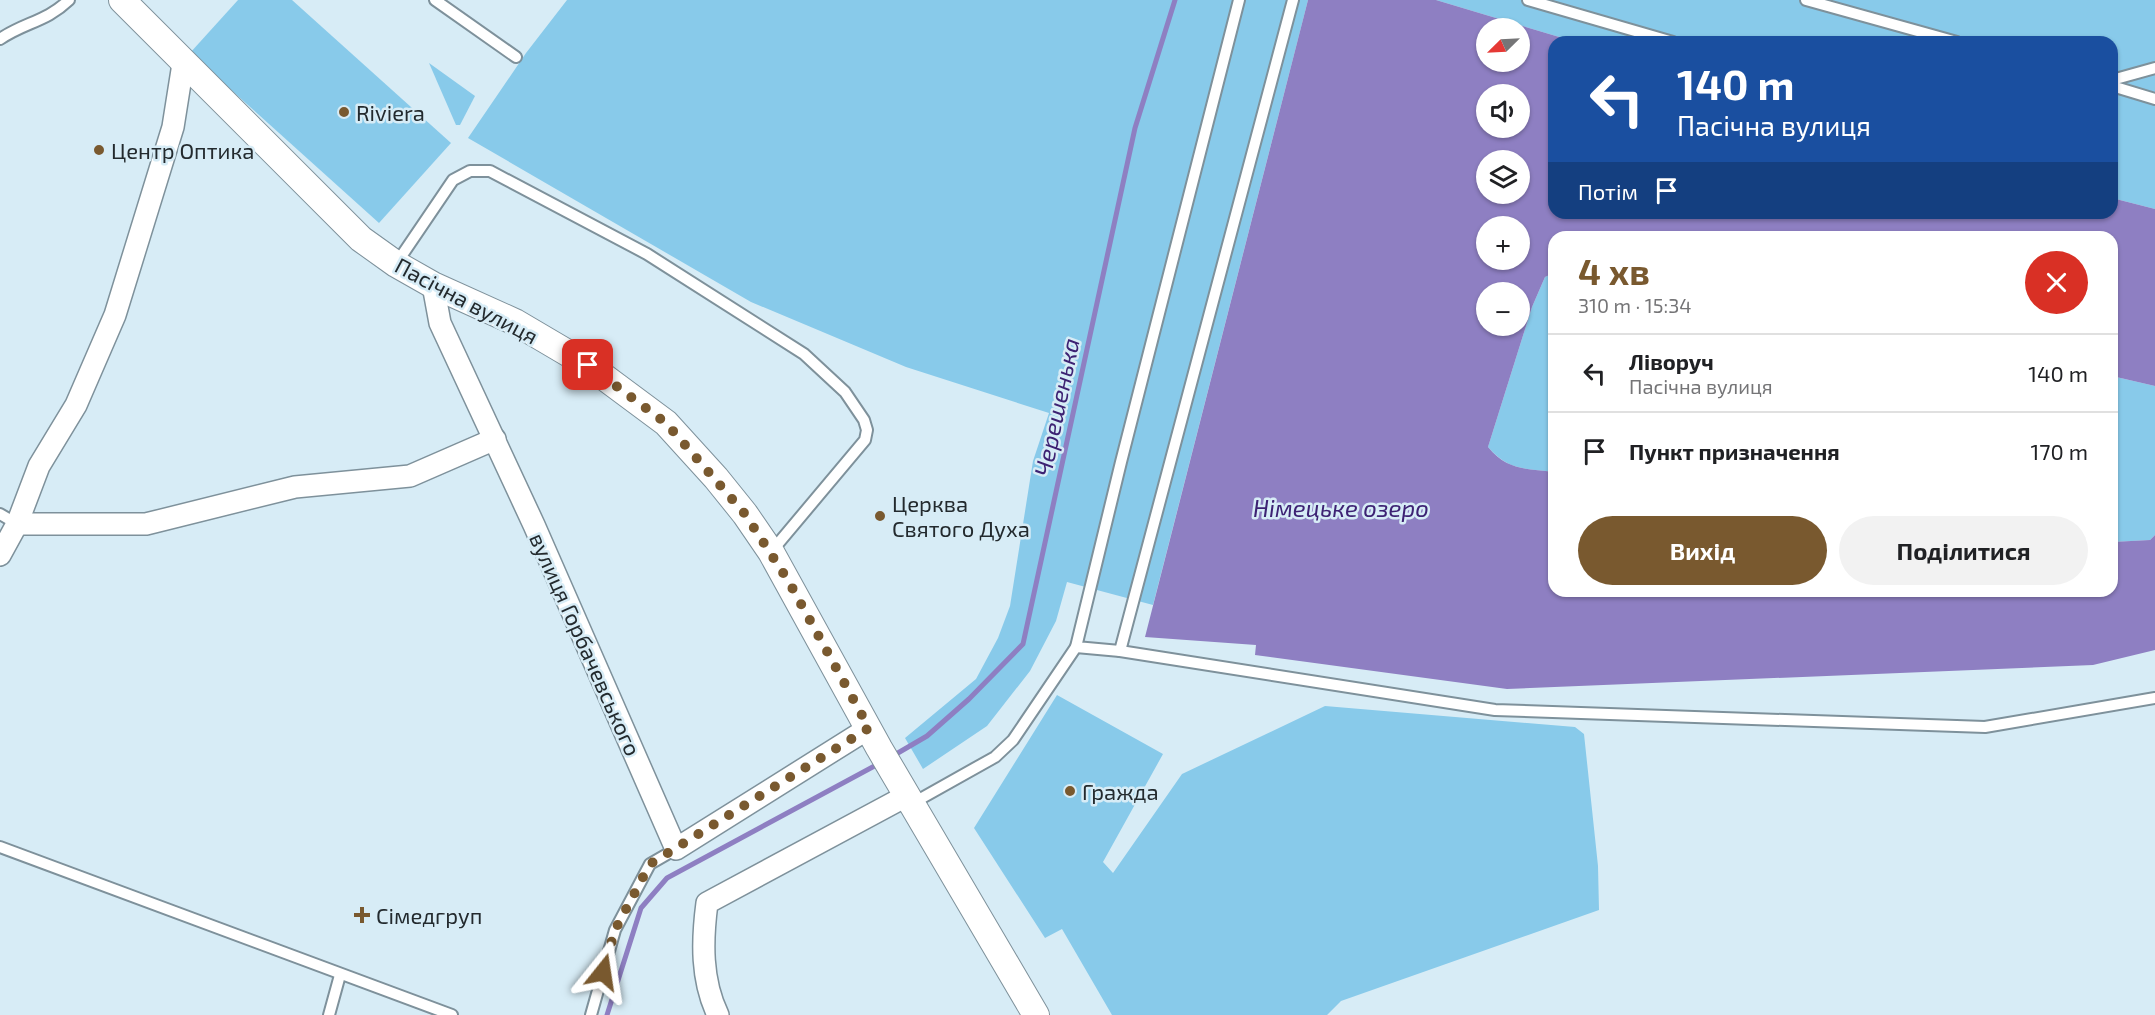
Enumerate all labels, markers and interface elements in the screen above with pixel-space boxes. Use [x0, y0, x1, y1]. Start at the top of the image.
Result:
north arrow [1476, 18, 1530, 72]
map controls [1476, 18, 1530, 336]
text: 140 m [1677, 58, 1794, 108]
icon: left [1578, 60, 1656, 138]
button: sound [1476, 84, 1530, 138]
place label: Riviera [356, 99, 425, 125]
marker: Riviera [337, 105, 351, 119]
text: Пасічна вулиця [1677, 109, 1871, 141]
place label: Центр Оптика [111, 137, 254, 163]
marker: Центр Оптика [92, 143, 106, 157]
button: layers [1476, 150, 1530, 204]
icon: arrive [1650, 174, 1683, 207]
text: Потім [1578, 178, 1638, 204]
button: + [1476, 216, 1530, 270]
text: 4 хв [1578, 249, 1650, 292]
street label: Пасічна вулиця [391, 251, 543, 349]
button: close [2025, 251, 2088, 314]
button: − [1476, 282, 1530, 336]
text: 310 m · 15:34 [1578, 293, 1692, 317]
water label: Черешенька [1027, 335, 1085, 479]
pin [562, 339, 613, 390]
icon: arrive [571, 348, 604, 381]
text: Ліворуч [1629, 348, 1714, 374]
icon: left [1578, 357, 1611, 390]
text: 140 m [2028, 360, 2088, 386]
text: Пасічна вулиця [1629, 374, 1773, 398]
icon: arrive [1578, 435, 1611, 468]
text: Пункт призначення [1629, 438, 1840, 464]
text: 170 m [2031, 438, 2088, 464]
place label: Церква Святого Духа [892, 490, 1030, 542]
water label: Німецьке озеро [1253, 493, 1429, 522]
marker: Церква Святого Духа [873, 509, 887, 523]
button: Вихід [1578, 516, 1827, 585]
button: Поділитися [1839, 516, 2088, 585]
street label: вулиця Горбачевського [524, 529, 647, 760]
place label: Гражда [1082, 778, 1159, 804]
marker: Гражда [1063, 784, 1077, 798]
place label: Сімедгруп [376, 902, 482, 929]
marker: Сімедгруп [353, 906, 371, 924]
position arrow [571, 940, 635, 1004]

